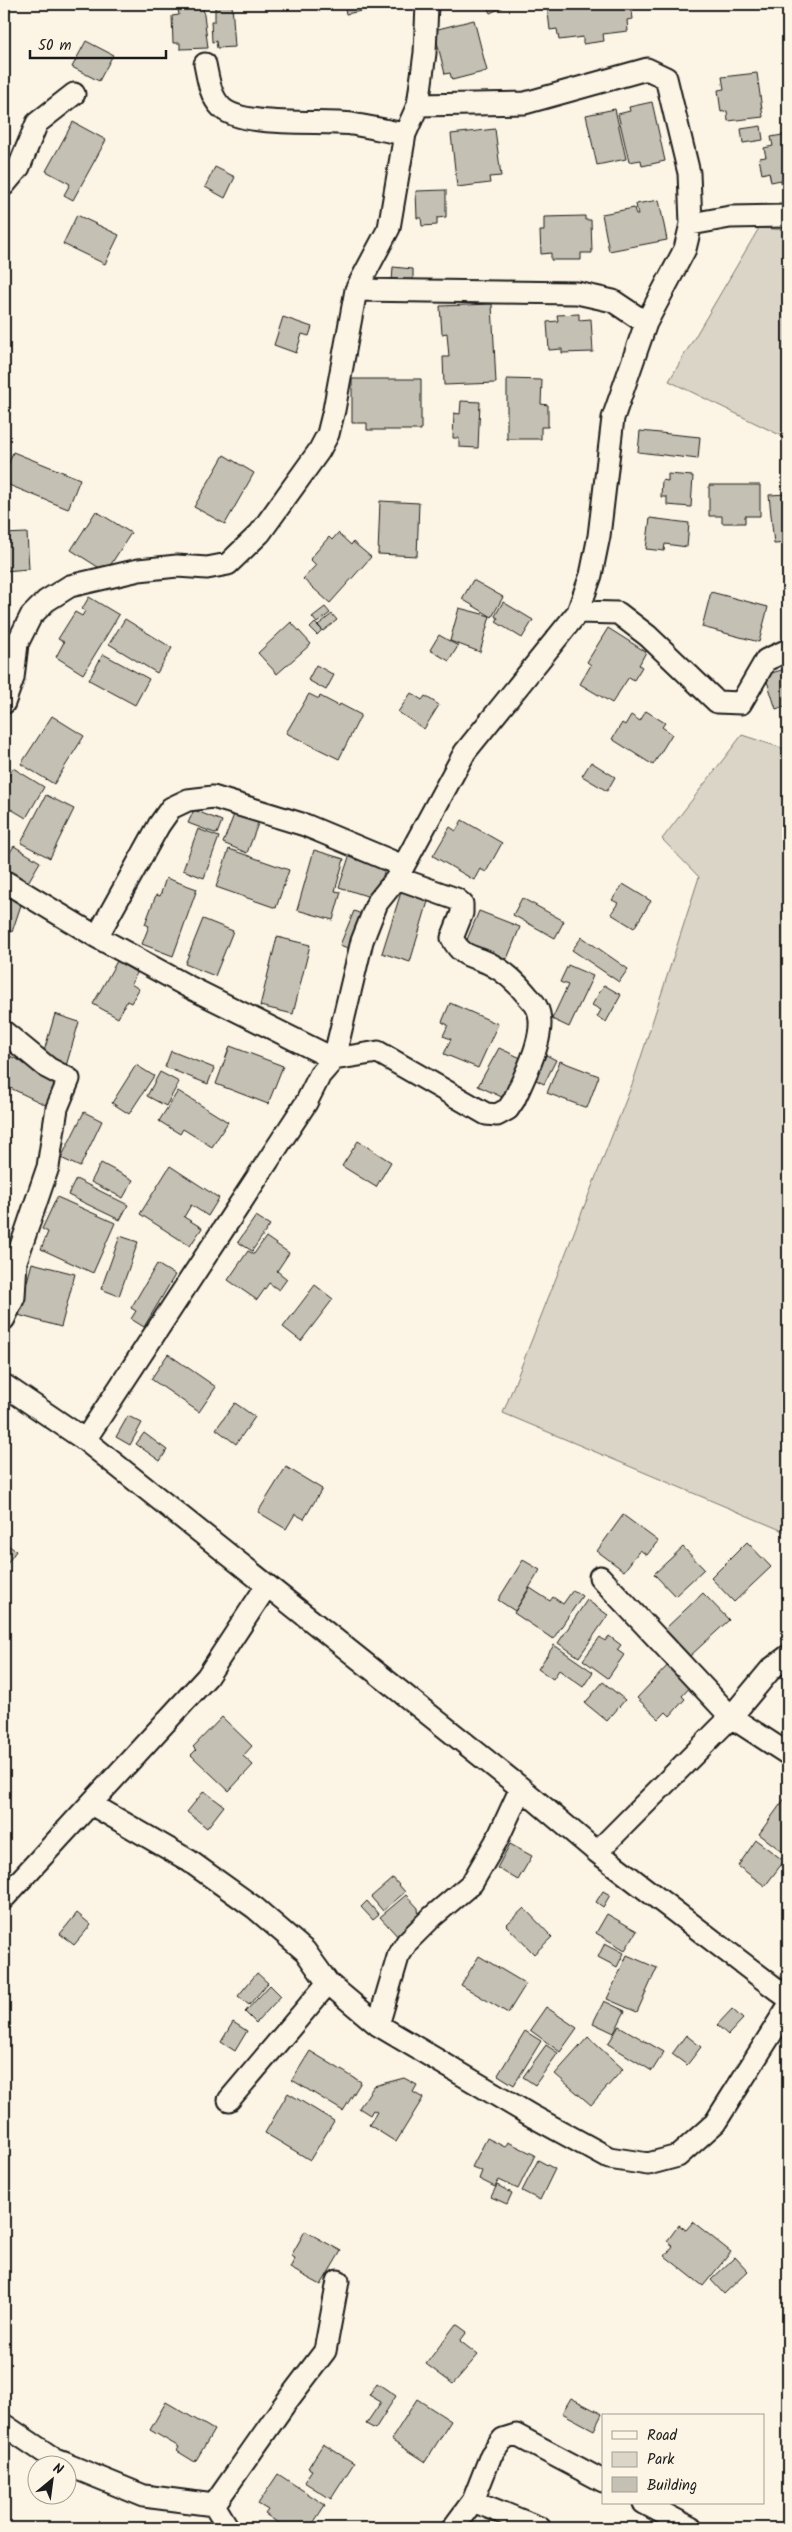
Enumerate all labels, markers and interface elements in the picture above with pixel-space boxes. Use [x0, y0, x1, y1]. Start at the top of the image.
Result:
scale bar [30, 28, 166, 60]
text: 50 m [38, 34, 72, 58]
legend [602, 2414, 764, 2504]
text: Road [647, 2424, 678, 2448]
text: Park [647, 2448, 675, 2472]
north arrow [28, 2454, 78, 2504]
text: N [49, 2458, 67, 2481]
text: Building [647, 2474, 697, 2498]

